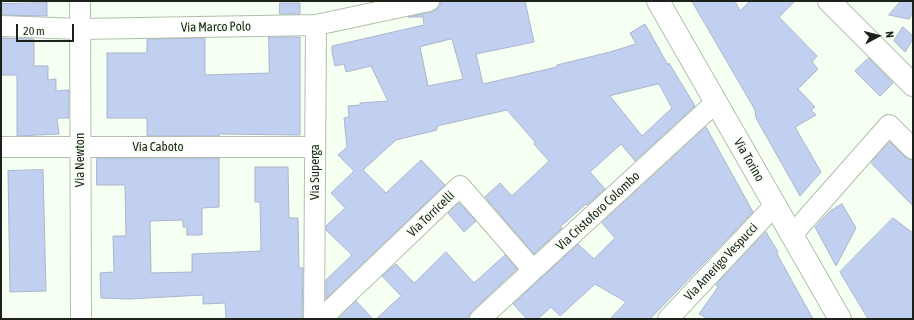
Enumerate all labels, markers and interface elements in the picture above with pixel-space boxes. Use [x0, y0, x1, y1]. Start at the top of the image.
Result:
scale bar [18, 16, 76, 42]
north arrow [858, 16, 898, 56]
street label: Via Marco Polo [181, 19, 251, 35]
text: 20 m [23, 24, 45, 38]
text: N [884, 31, 896, 38]
street label: Via Newton [72, 133, 88, 187]
street label: Via Torino [730, 136, 768, 184]
street label: Via Caboto [132, 139, 184, 155]
street label: Via Superga [307, 144, 323, 200]
street label: Via Cristoforo Colombo [553, 168, 643, 254]
street label: Via Torricelli [404, 188, 458, 240]
street label: Via Amerigo Vespucci [681, 220, 761, 304]

